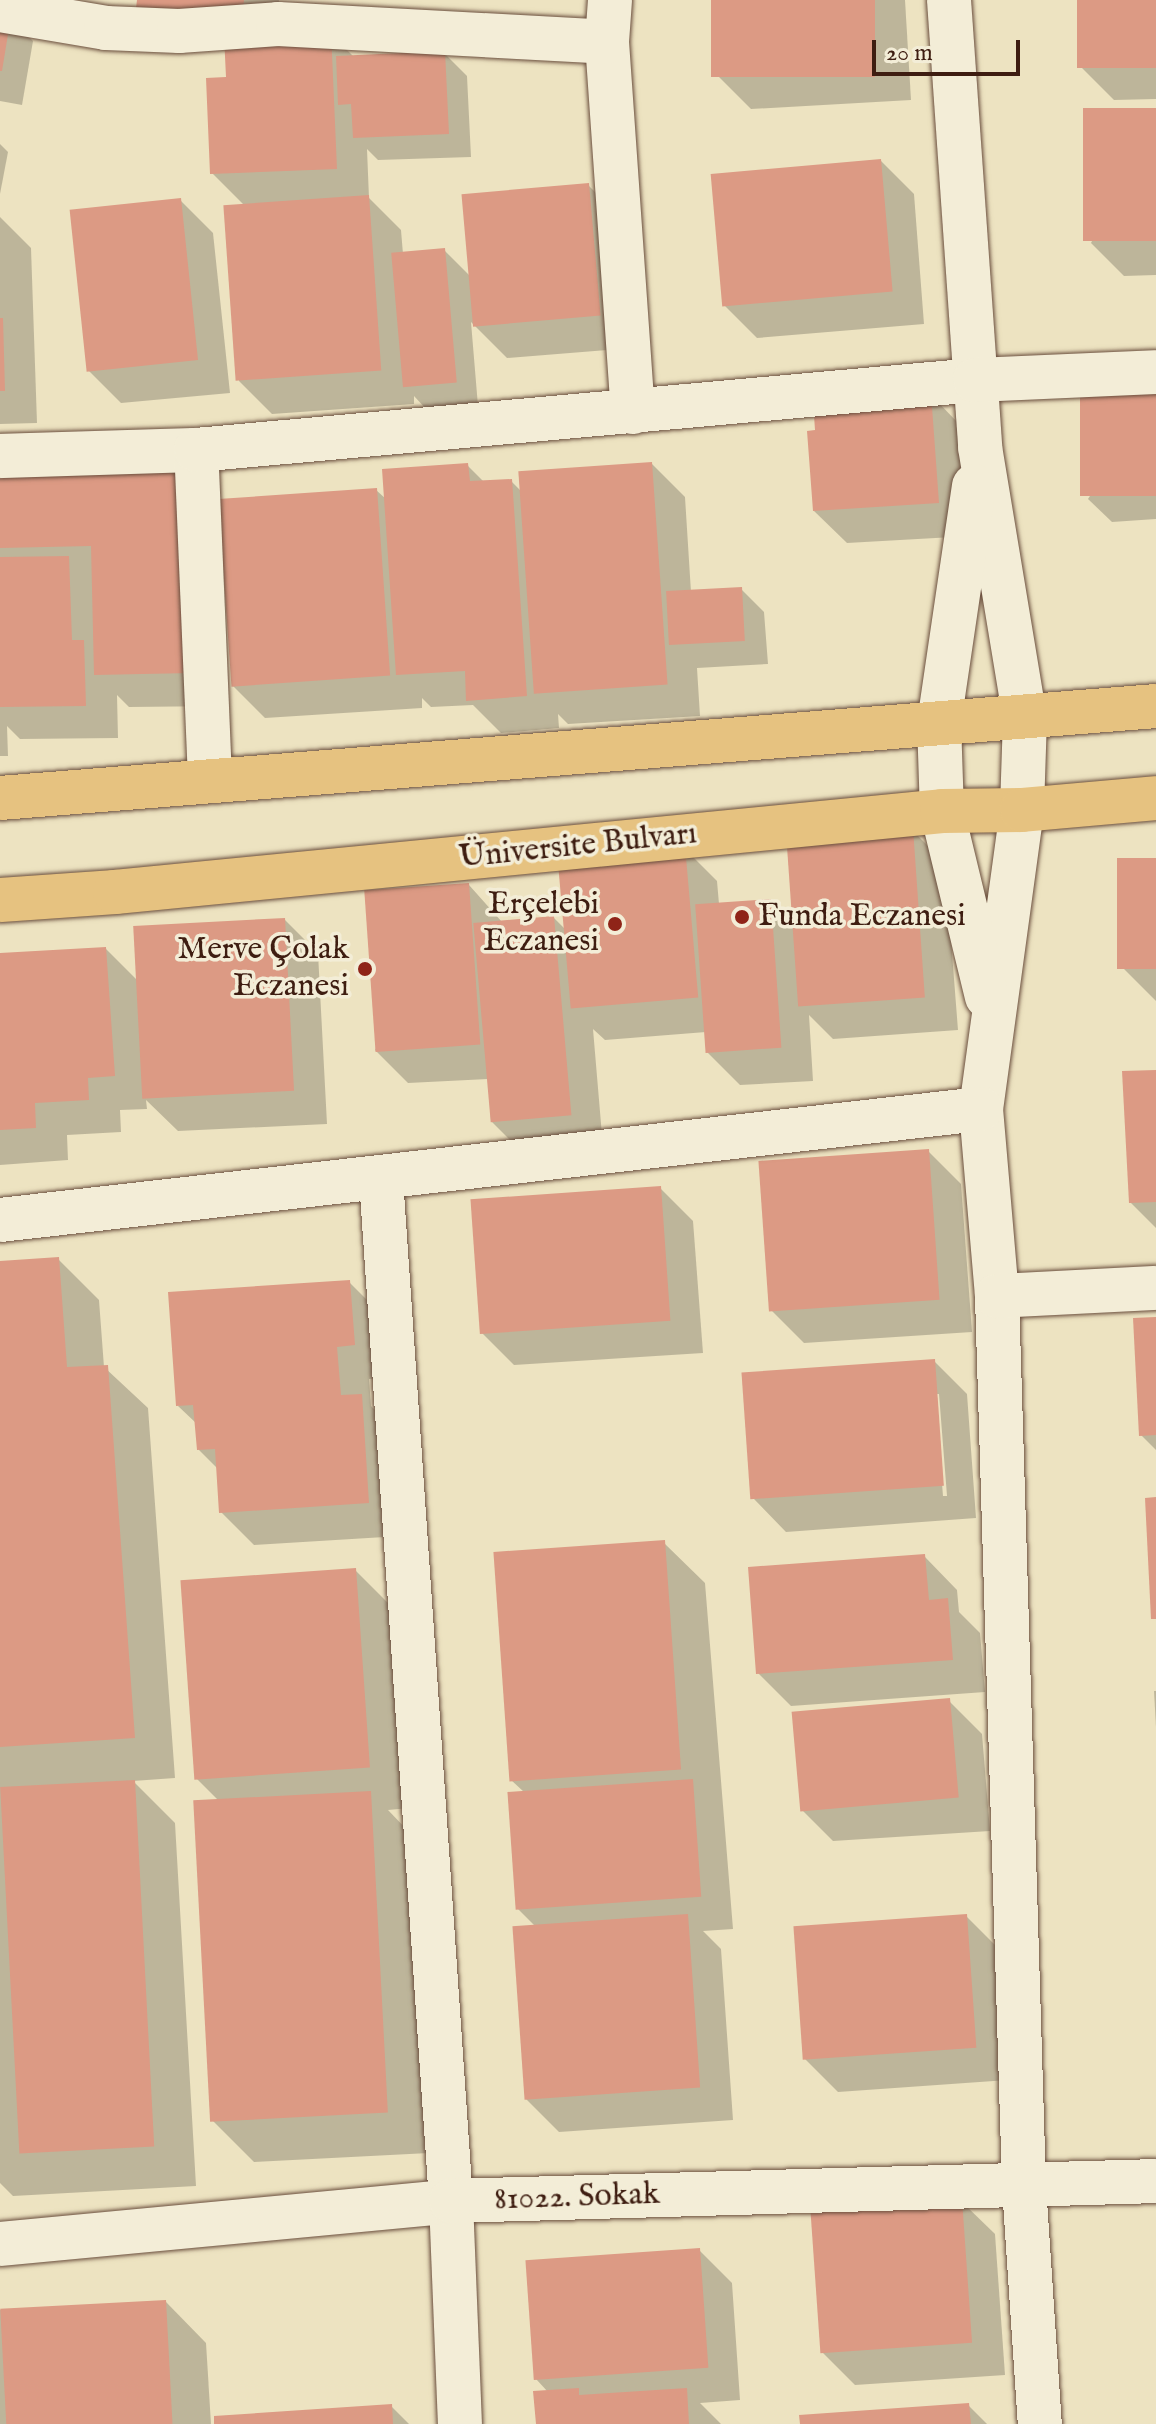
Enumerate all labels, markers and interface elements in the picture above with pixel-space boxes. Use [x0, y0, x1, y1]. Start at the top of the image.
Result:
scale bar [876, 24, 1024, 74]
text: 20 m [886, 38, 933, 69]
street label: Üniversite Bulvarı [457, 815, 699, 879]
place label: Erçelebi Eczanesi [483, 887, 599, 962]
place label: Funda Eczanesi [758, 898, 966, 936]
marker: Funda Eczanesi [733, 908, 751, 926]
marker: Erçelebi Eczanesi [606, 915, 624, 933]
place label: Merve Çolak Eczanesi [177, 932, 349, 1007]
marker: Merve Çolak Eczanesi [356, 960, 374, 978]
street label: 81022. Sokak [494, 2176, 660, 2220]

